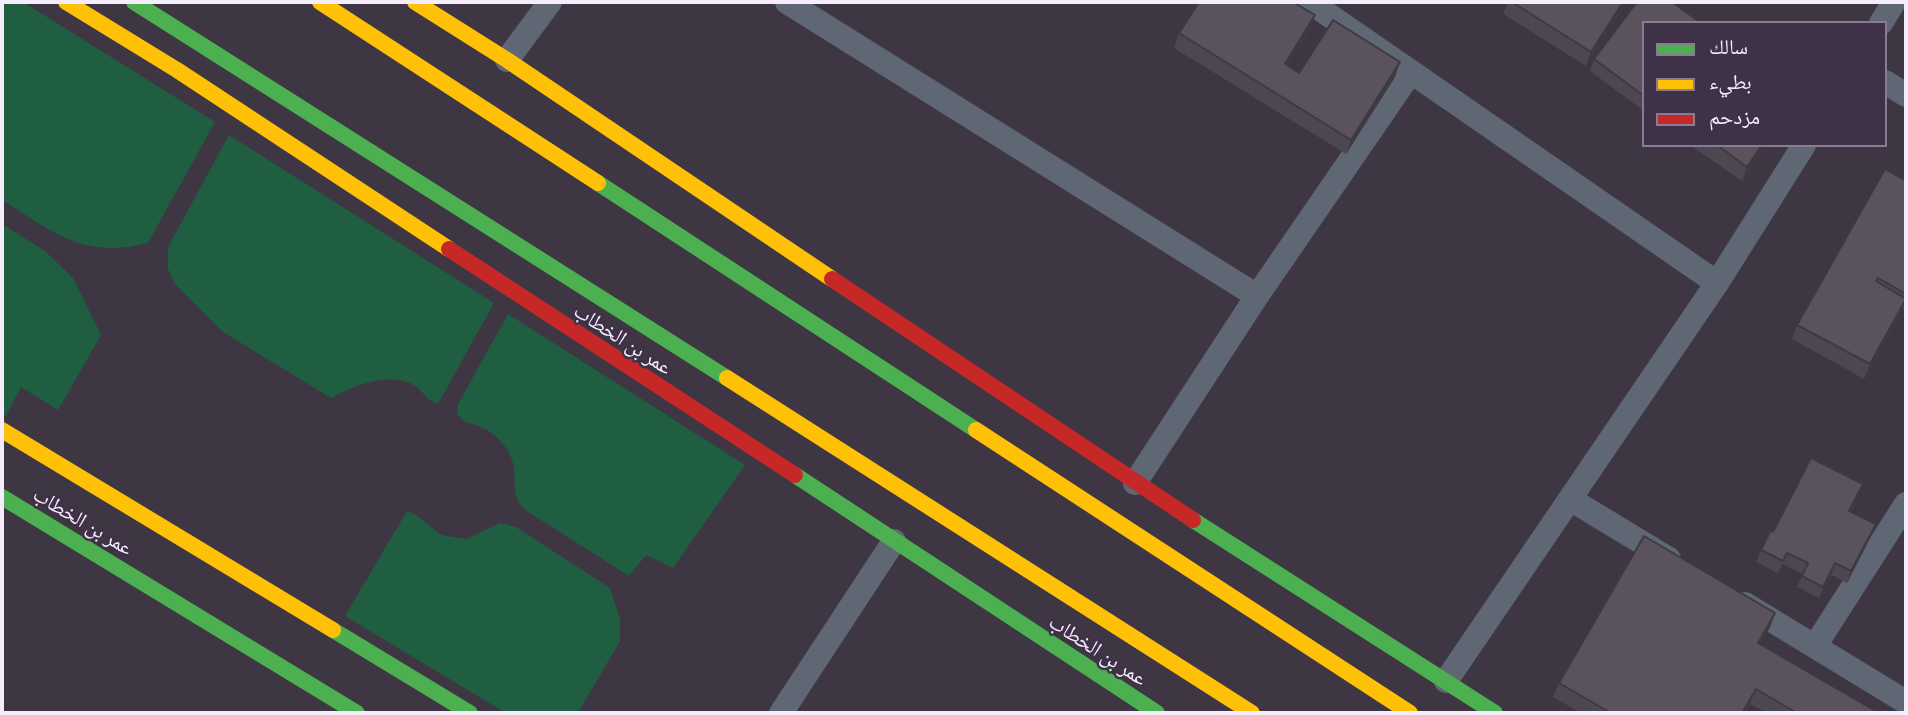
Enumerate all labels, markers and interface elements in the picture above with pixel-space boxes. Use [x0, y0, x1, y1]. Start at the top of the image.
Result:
legend [1642, 21, 1887, 147]
text: سالك [1709, 33, 1748, 58]
text: بطيء [1709, 68, 1752, 93]
text: مزدحم [1709, 103, 1760, 128]
street label: عمر بن الخطاب [569, 298, 677, 380]
street label: عمر بن الخطاب [28, 481, 138, 561]
street label: عمر بن الخطاب [1044, 609, 1152, 691]

